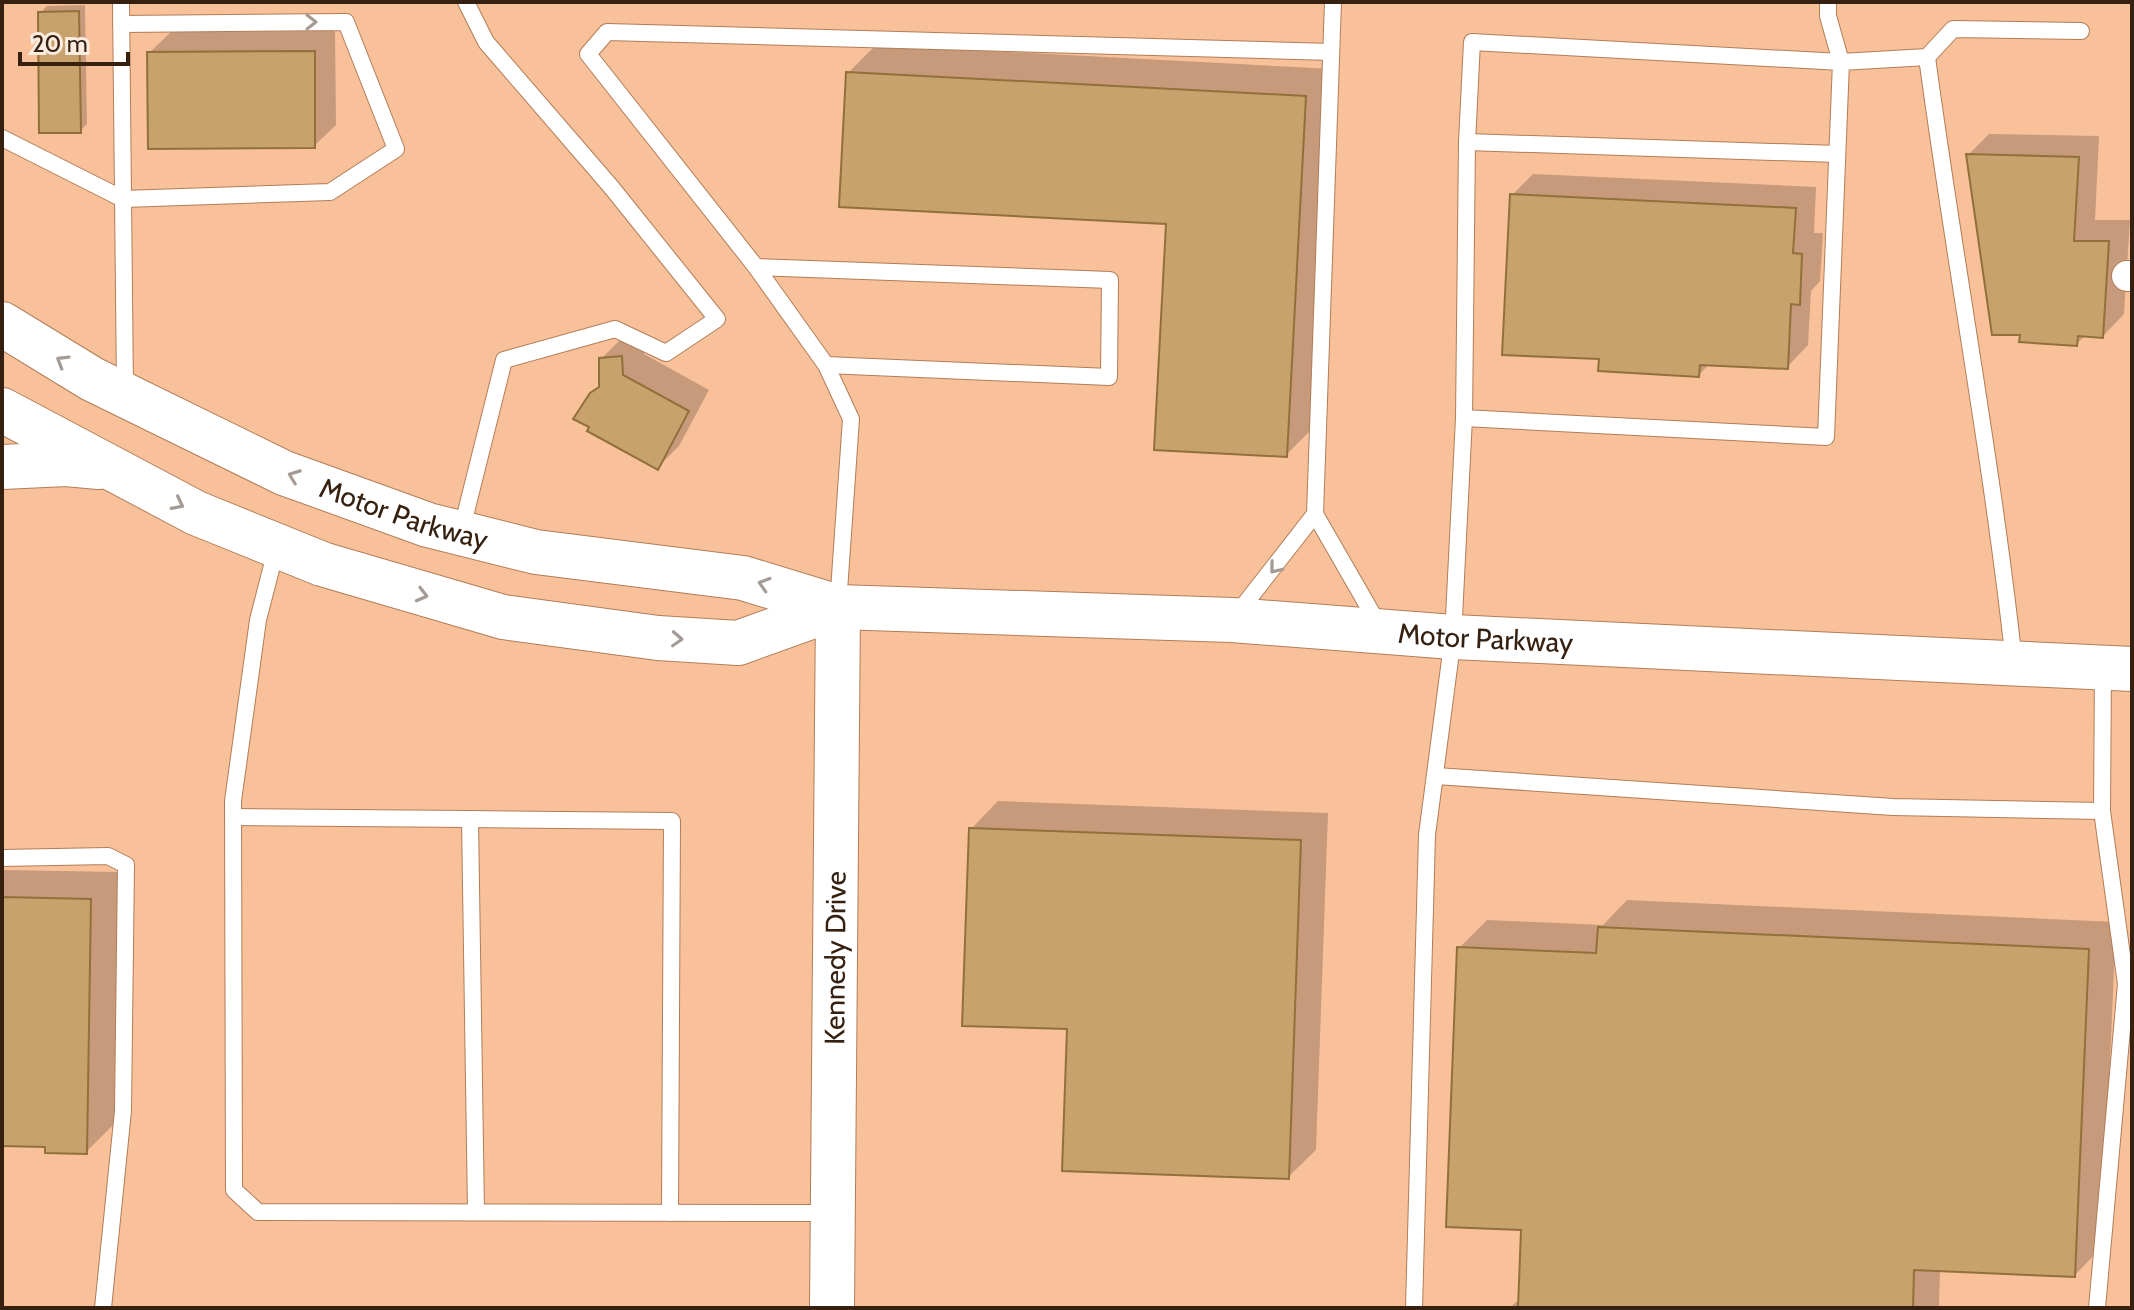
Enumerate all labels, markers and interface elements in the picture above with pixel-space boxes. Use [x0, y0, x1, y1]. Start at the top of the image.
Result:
one-way arrow [305, 14, 318, 31]
scale bar [20, 16, 128, 66]
text: 20 m [32, 29, 88, 58]
one-way arrow [56, 355, 70, 370]
one-way arrow [288, 470, 302, 486]
street label: Motor Parkway [315, 470, 492, 556]
one-way arrow [170, 495, 185, 510]
one-way arrow [1270, 559, 1284, 574]
one-way arrow [757, 577, 771, 593]
one-way arrow [414, 585, 428, 602]
street label: Motor Parkway [1397, 616, 1574, 660]
one-way arrow [671, 630, 684, 647]
street label: Kennedy Drive [817, 871, 853, 1045]

